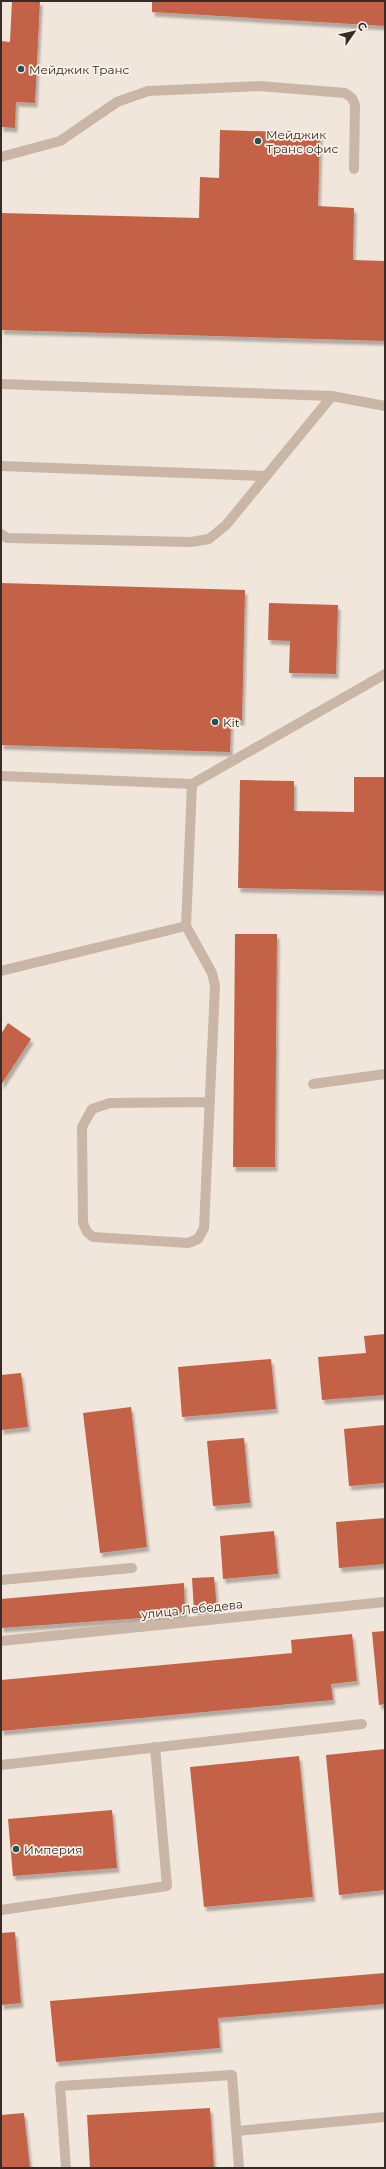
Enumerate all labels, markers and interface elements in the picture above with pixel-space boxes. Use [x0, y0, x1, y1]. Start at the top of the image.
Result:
north arrow [334, 12, 374, 52]
text: С [354, 19, 370, 34]
place label: Мейджик Транс [29, 62, 130, 77]
marker: Мейджик Транс [16, 64, 26, 74]
place label: Мейджик Транс офис [266, 127, 338, 156]
marker: Мейджик Транс офис [253, 136, 263, 146]
place label: Kit [223, 715, 240, 730]
marker: Kit [210, 717, 220, 727]
street label: улица Лебедева [139, 1596, 244, 1622]
place label: Империя [24, 1842, 83, 1857]
marker: Империя [11, 1844, 21, 1854]

